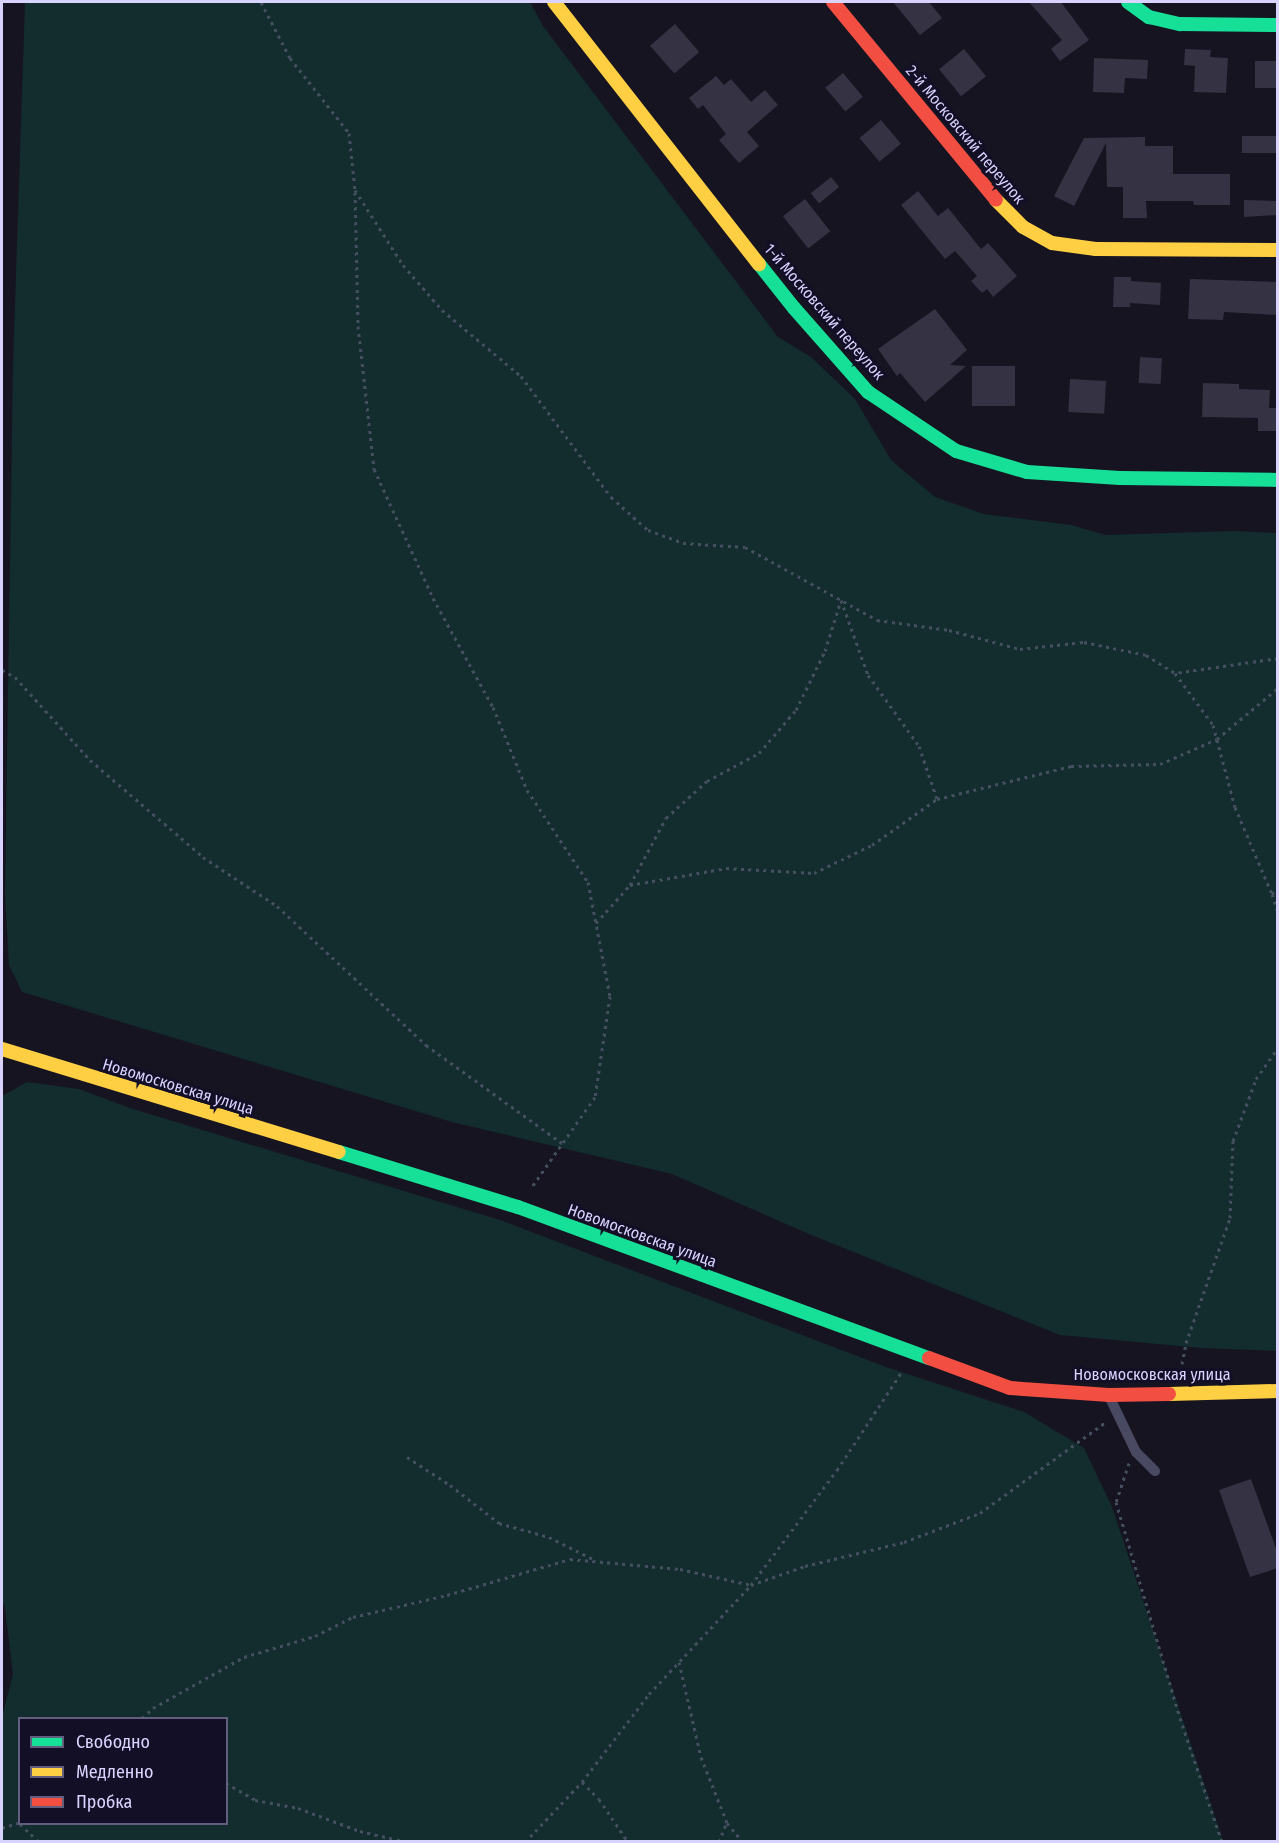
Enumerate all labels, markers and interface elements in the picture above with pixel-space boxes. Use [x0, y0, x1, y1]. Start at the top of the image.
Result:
street label: 2-й Московский переулок [901, 62, 1029, 208]
street label: 1-й Московский переулок [760, 240, 888, 384]
street label: Новомосковская улица [100, 1055, 256, 1119]
street label: Новомосковская улица [565, 1200, 719, 1272]
street label: Новомосковская улица [1074, 1365, 1230, 1385]
legend [18, 1717, 228, 1825]
text: Свободно [76, 1731, 150, 1753]
text: Медленно [76, 1761, 154, 1783]
text: Пробка [76, 1791, 132, 1813]

